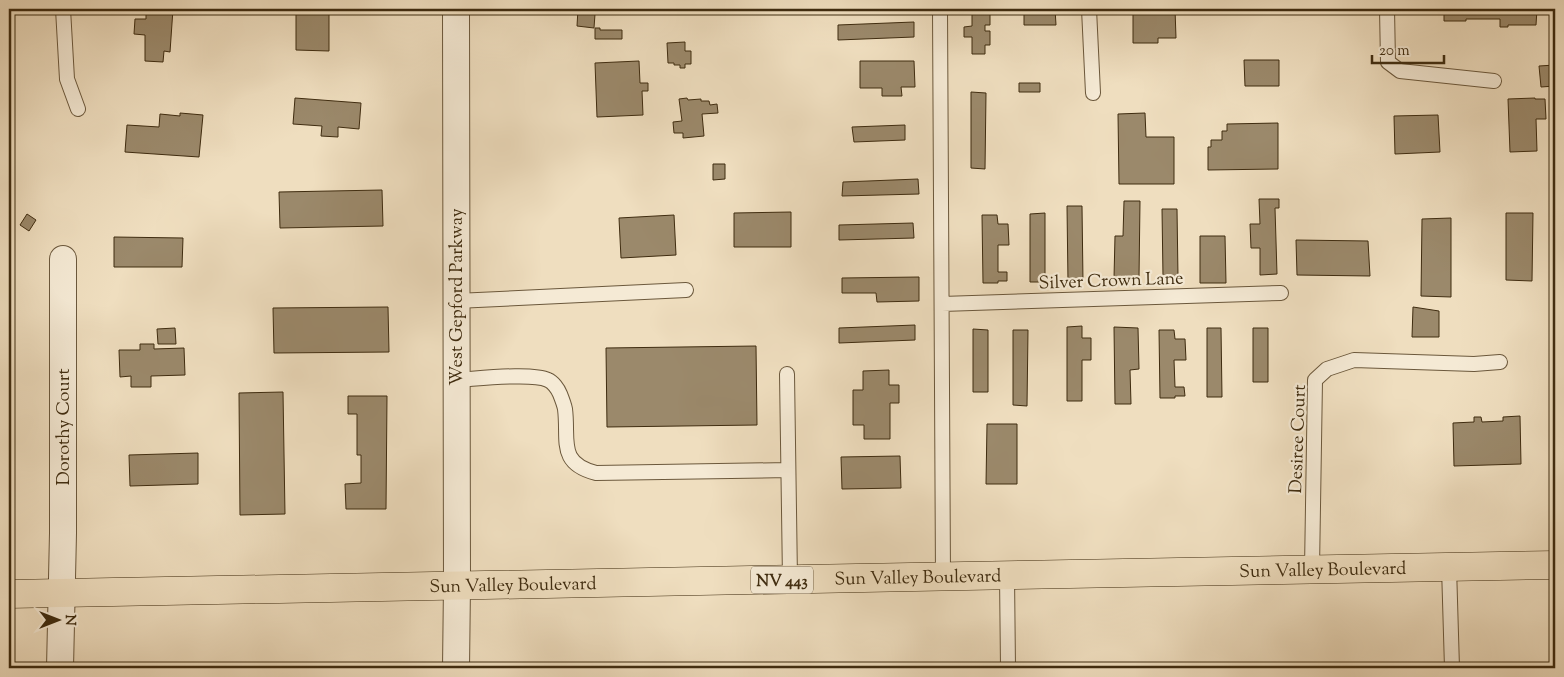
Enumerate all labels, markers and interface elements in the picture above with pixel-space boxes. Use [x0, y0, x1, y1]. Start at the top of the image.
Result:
scale bar [1372, 32, 1444, 64]
text: 20 m [1379, 41, 1410, 62]
street label: West Gepford Parkway [445, 208, 471, 386]
street label: Silver Crown Lane [1038, 266, 1184, 298]
street label: Dorothy Court [52, 368, 78, 486]
street label: Desiree Court [1284, 384, 1314, 494]
street label: Sun Valley Boulevard [1239, 557, 1407, 586]
street label: Sun Valley Boulevard [834, 564, 1002, 594]
road number: NV 443 [751, 566, 813, 594]
street label: Sun Valley Boulevard [429, 572, 597, 601]
north arrow [32, 594, 82, 644]
text: N [59, 614, 79, 626]

